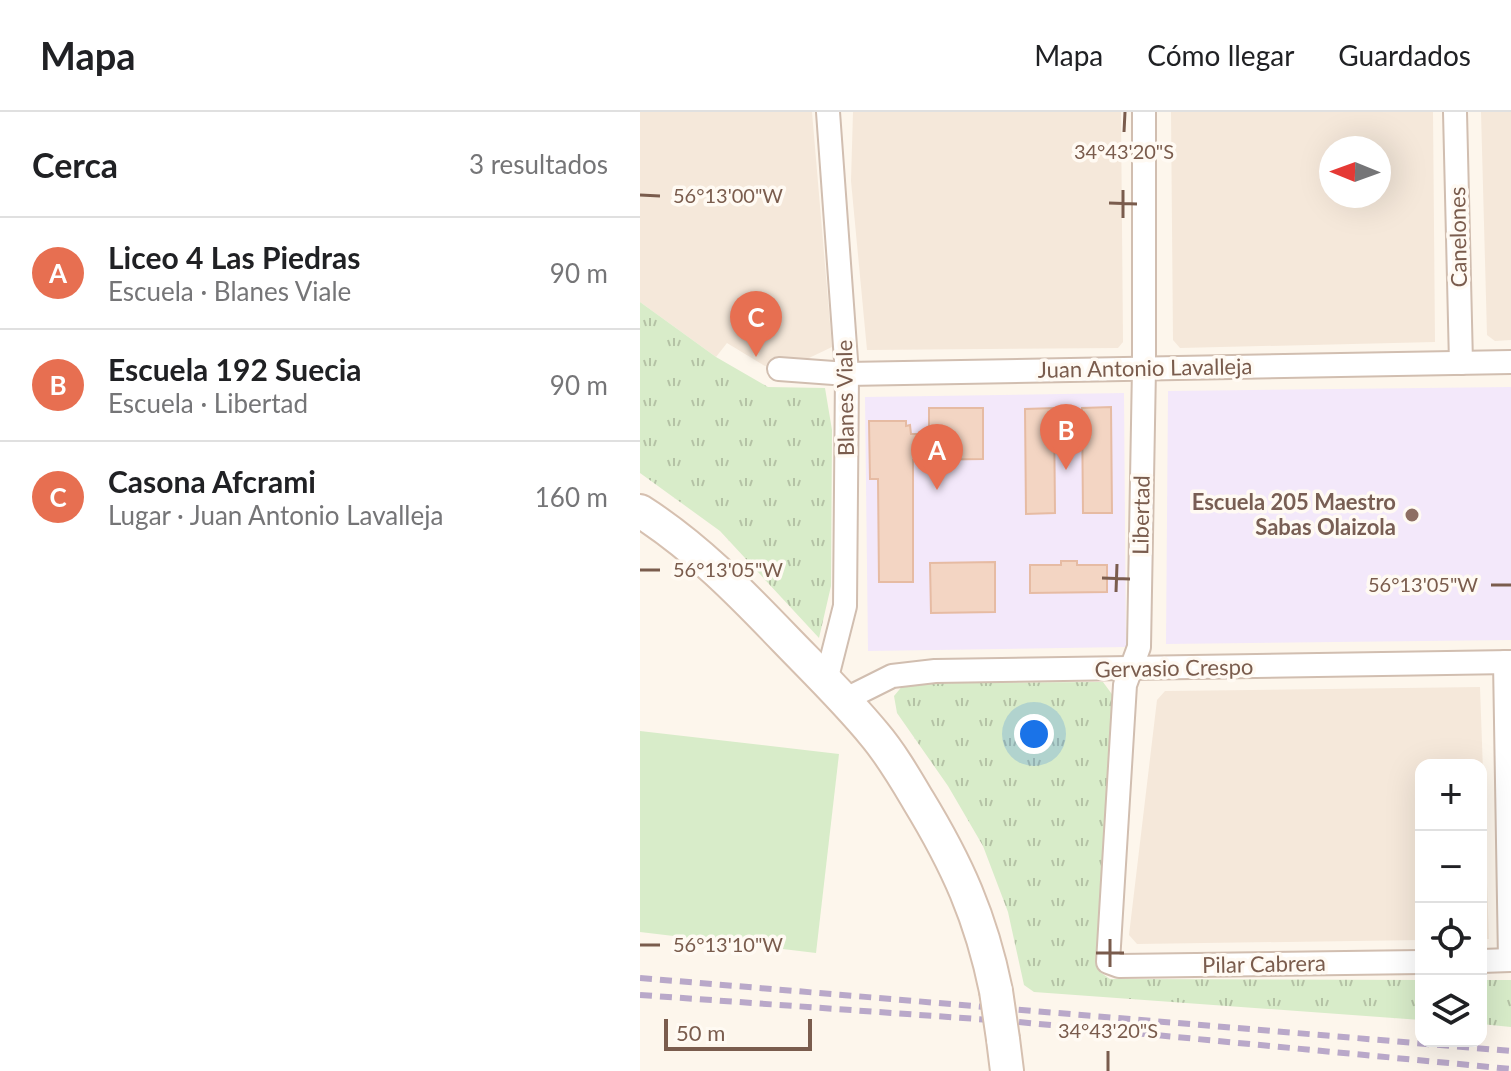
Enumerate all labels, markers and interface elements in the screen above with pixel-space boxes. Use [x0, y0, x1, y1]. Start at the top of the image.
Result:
text: Mapa [40, 32, 136, 78]
text: Mapa [1034, 38, 1103, 72]
text: Cómo llegar [1147, 38, 1294, 72]
text: Guardados [1338, 38, 1471, 72]
north arrow [1319, 136, 1391, 208]
text: 34°43'20"S [1074, 139, 1174, 163]
text: Cerca [32, 144, 118, 185]
text: 3 resultados [469, 148, 608, 180]
text: 56°13'00"W [673, 183, 783, 207]
street label: Canelones [1443, 186, 1472, 288]
text: Liceo 4 Las Piedras [108, 239, 361, 275]
text: A [49, 257, 67, 289]
text: 90 m [550, 257, 608, 289]
text: Escuela · Blanes Viale [108, 275, 351, 307]
pin: C [730, 291, 782, 357]
street label: Blanes Viale [830, 340, 859, 456]
text: Escuela 192 Suecia [108, 351, 362, 387]
street label: Juan Antonio Lavalleja [1037, 352, 1252, 383]
text: B [49, 369, 67, 401]
text: 90 m [550, 369, 608, 401]
text: Escuela · Libertad [108, 387, 308, 419]
pin: B [1040, 404, 1092, 470]
pin: A [911, 424, 963, 490]
text: Casona Afcrami [108, 463, 316, 499]
street label: Libertad [1126, 475, 1155, 555]
text: C [49, 481, 67, 513]
text: 160 m [535, 481, 608, 513]
place label: Escuela 205 Maestro Sabas Olaizola [1192, 488, 1396, 540]
text: Lugar · Juan Antonio Lavalleja [108, 499, 443, 531]
marker: Escuela 205 Maestro Sabas Olaizola [1403, 506, 1421, 524]
text: 56°13'05"W [673, 557, 783, 581]
text: 56°13'05"W [1368, 572, 1478, 596]
street label: Gervasio Crespo [1094, 653, 1254, 682]
your location [1014, 714, 1054, 754]
map controls [1415, 759, 1487, 1047]
button: + [1415, 759, 1487, 831]
button: − [1415, 831, 1487, 903]
button: locate [1415, 903, 1487, 975]
text: 56°13'10"W [673, 932, 783, 956]
street label: Pilar Cabrera [1202, 949, 1326, 978]
button: layers [1415, 975, 1487, 1047]
scale bar [664, 1015, 812, 1051]
text: 34°43'20"S [1058, 1018, 1158, 1042]
text: 50 m [676, 1019, 725, 1046]

